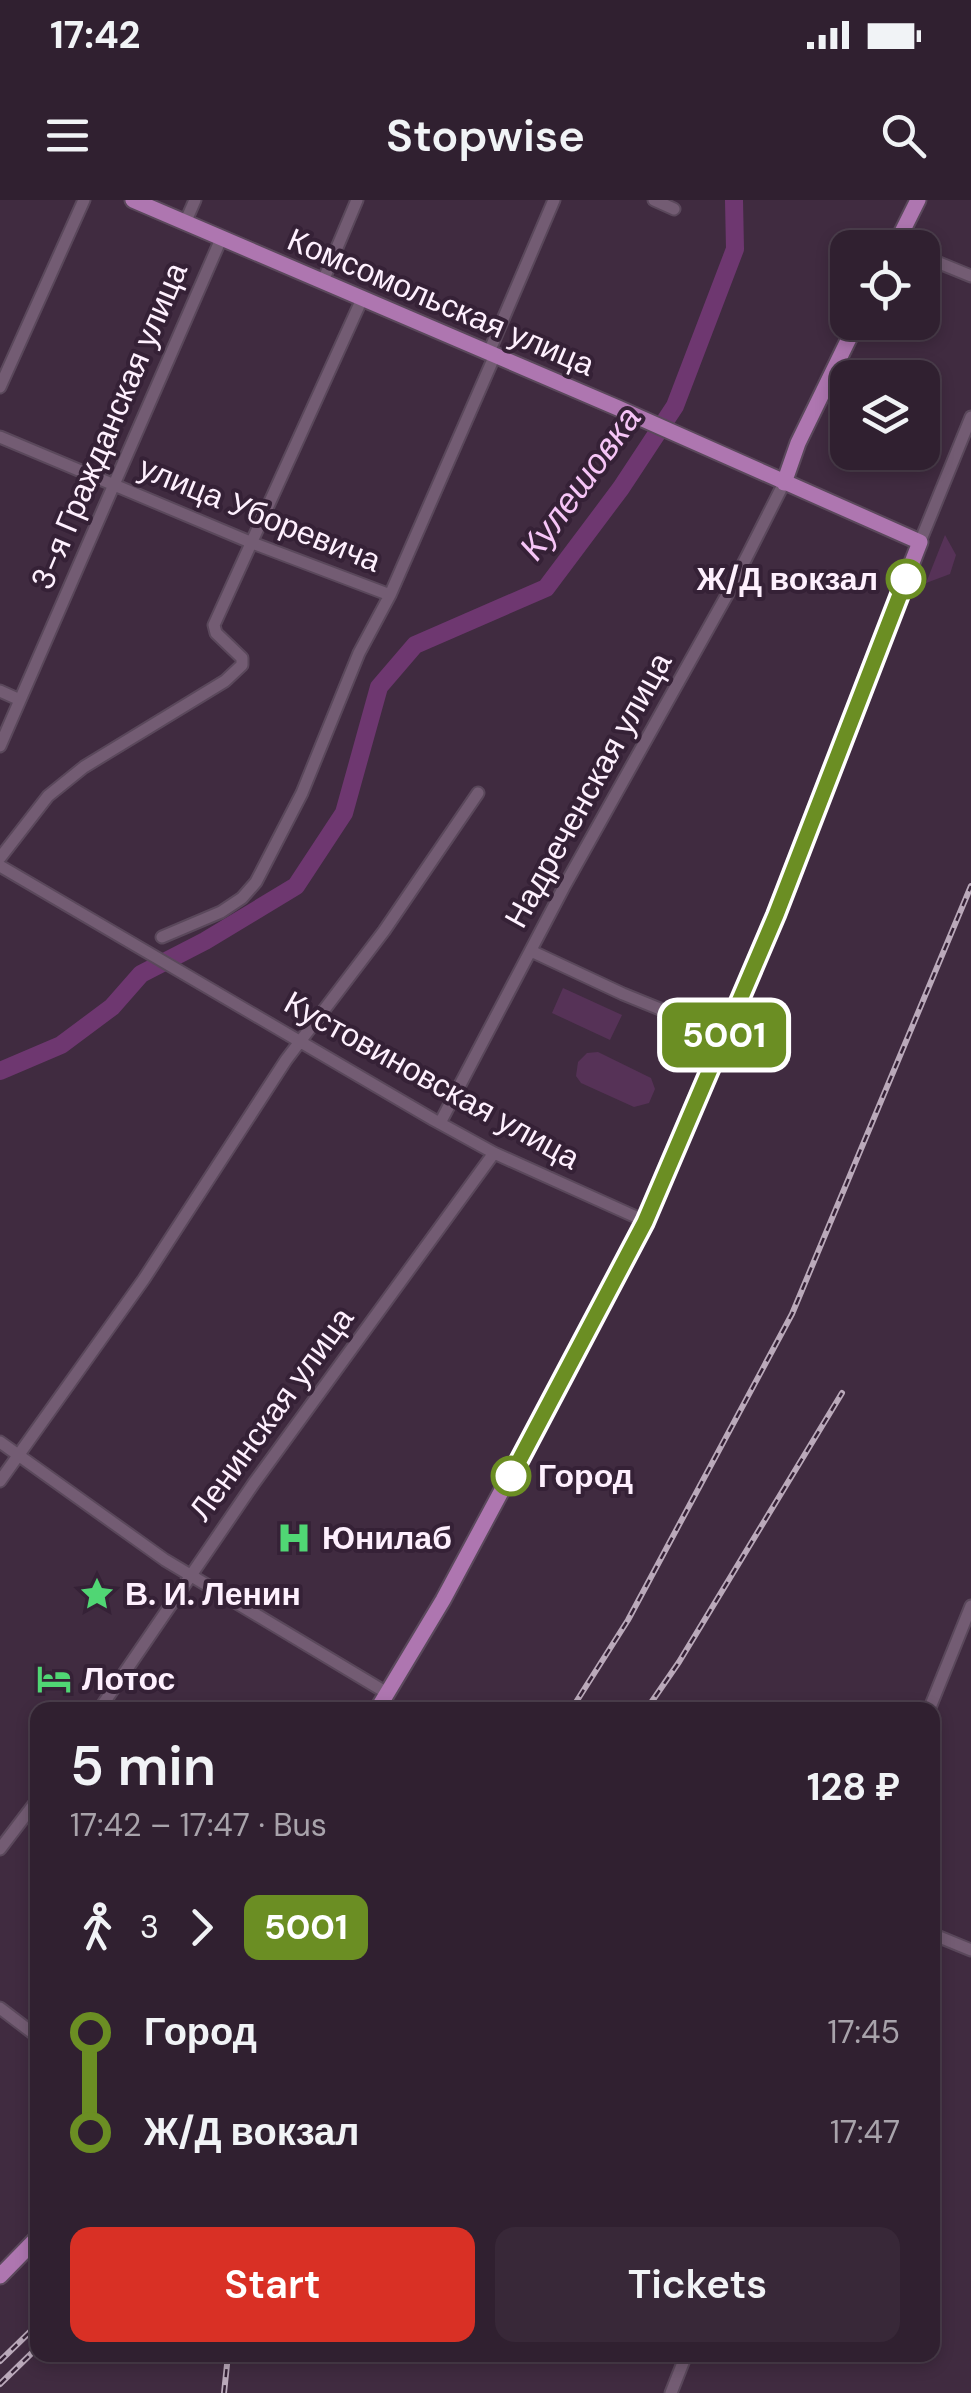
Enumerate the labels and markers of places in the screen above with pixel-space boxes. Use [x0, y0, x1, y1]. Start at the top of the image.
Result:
place label: Ж/Д вокзал [696, 558, 878, 600]
marker: Ж/Д вокзал [887, 560, 925, 598]
place label: Город [538, 1455, 633, 1497]
marker: Город [492, 1457, 530, 1495]
place label: Юнилаб [322, 1517, 452, 1559]
hospital icon: Юнилаб [275, 1519, 313, 1557]
place label: В. И. Ленин [125, 1573, 301, 1615]
place icon: В. И. Ленин [78, 1575, 116, 1613]
place label: Лотос [82, 1658, 175, 1700]
hotel icon: Лотос [35, 1660, 73, 1698]

